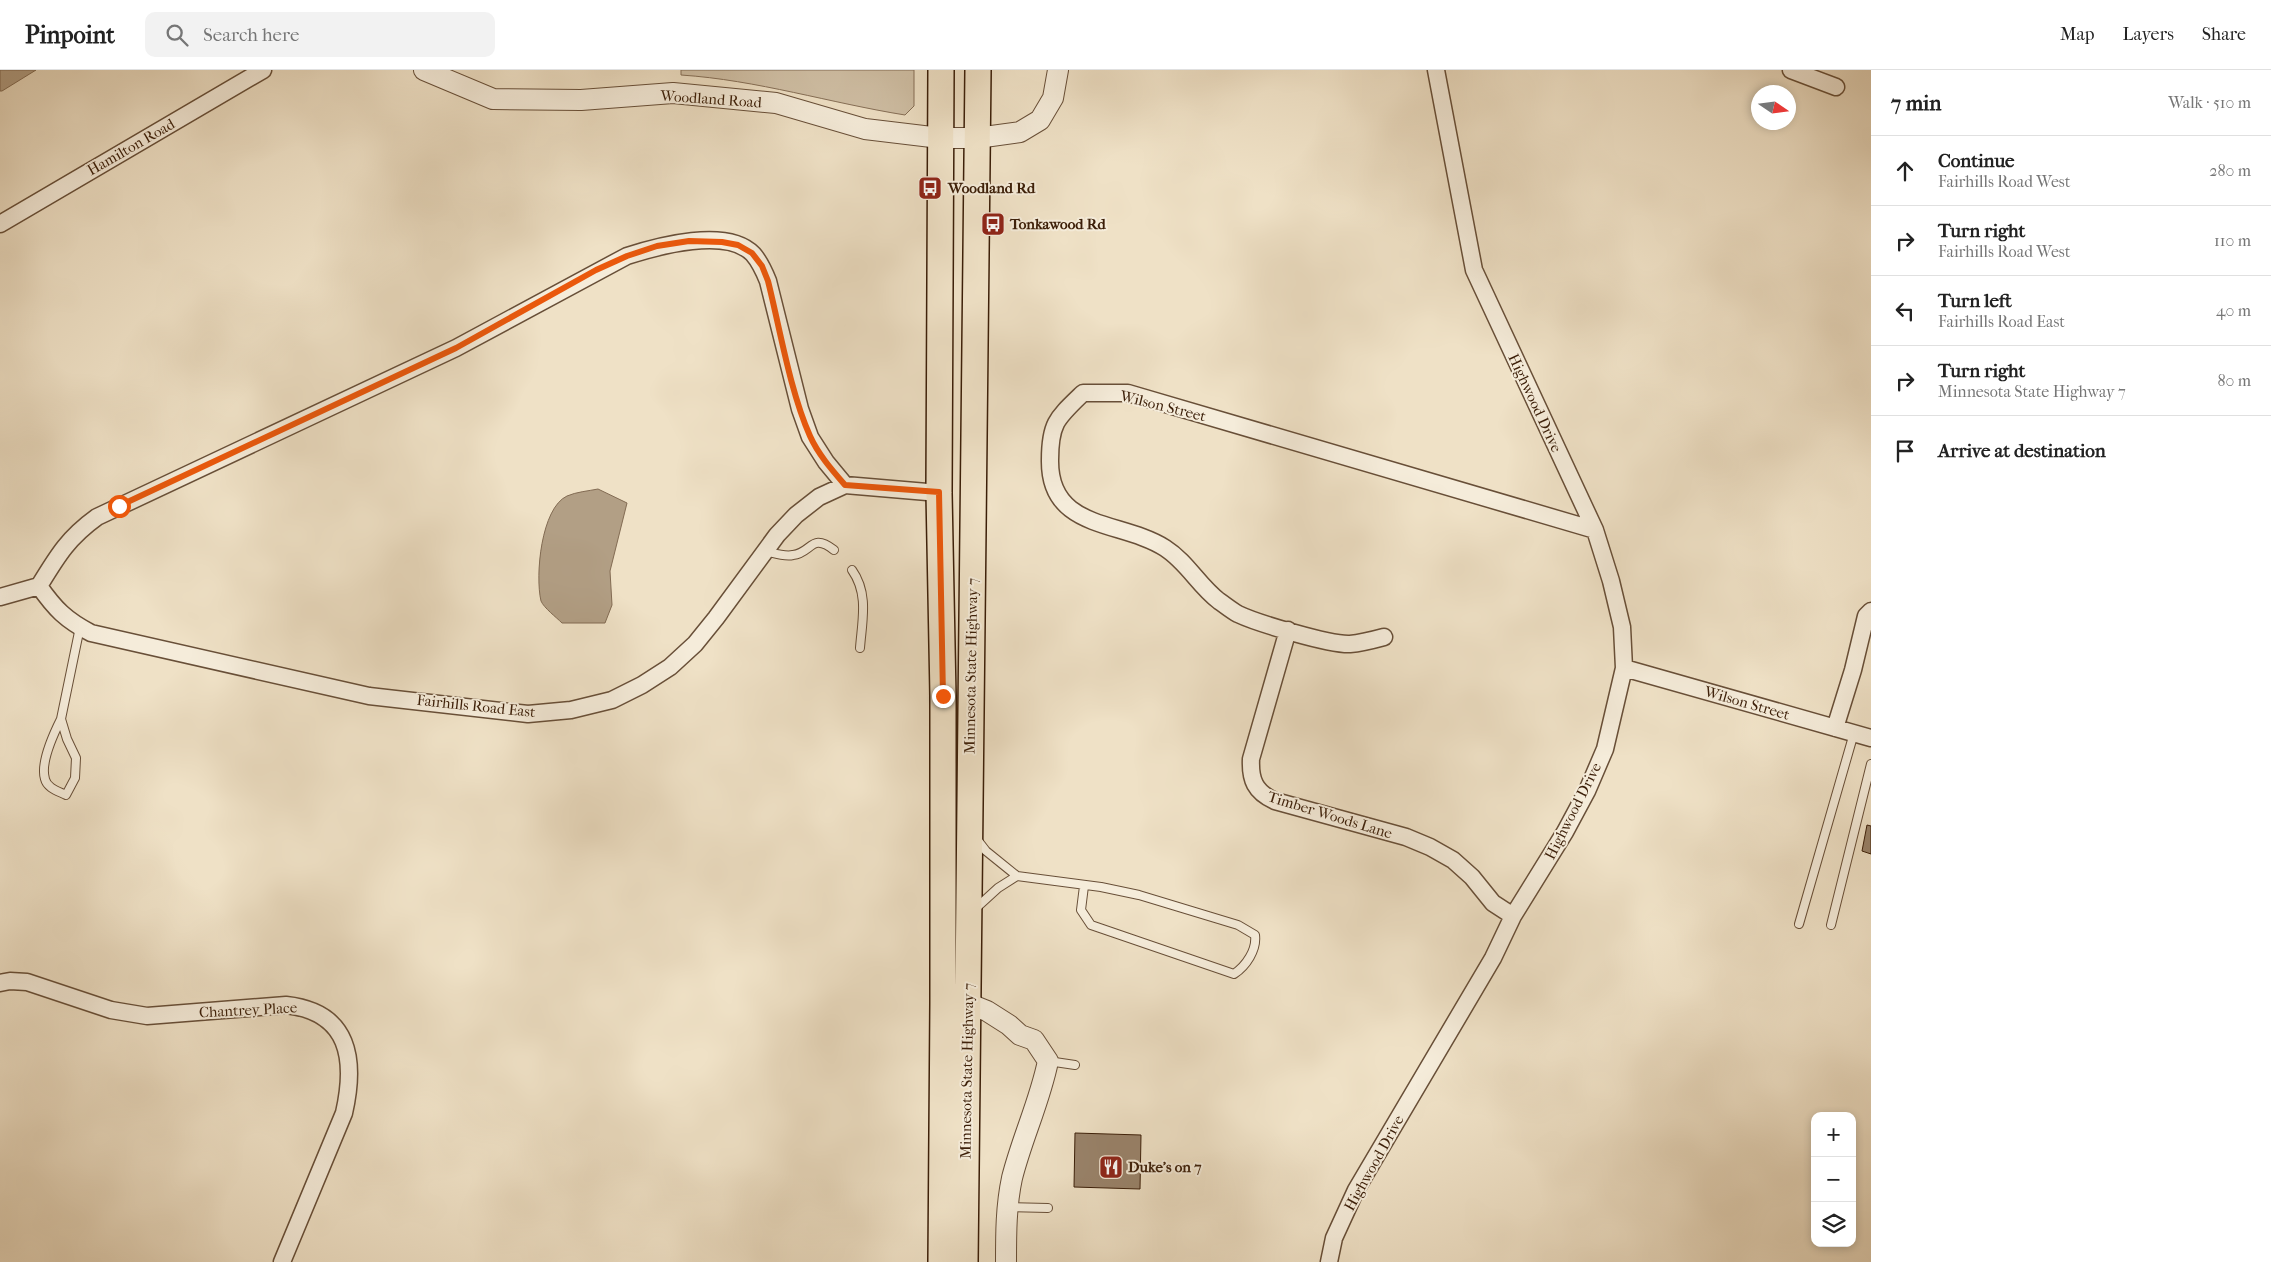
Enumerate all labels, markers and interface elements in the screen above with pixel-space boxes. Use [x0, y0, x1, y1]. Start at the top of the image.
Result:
search box [145, 12, 495, 57]
text: Pinpoint [25, 21, 115, 49]
icon: search [163, 21, 191, 49]
text: Search here [203, 24, 299, 46]
text: Map [2060, 24, 2094, 45]
text: Layers [2122, 24, 2174, 45]
text: Share [2202, 24, 2246, 45]
north arrow [1751, 85, 1796, 130]
street label: Woodland Road [659, 86, 763, 112]
text: 7 min [1891, 91, 1942, 115]
text: Walk · 510 m [2168, 93, 2251, 112]
street label: Hamilton Road [84, 114, 179, 179]
text: Continue [1938, 150, 2014, 172]
icon: ahead [1891, 157, 1919, 185]
text: 280 m [2209, 161, 2251, 180]
text: Fairhills Road West [1938, 172, 2070, 191]
bus stop icon: Woodland Rd [917, 175, 943, 201]
place label: Woodland Rd [947, 179, 1036, 197]
bus stop icon: Tonkawood Rd [980, 211, 1006, 237]
place label: Tonkawood Rd [1009, 215, 1106, 233]
text: Turn right [1938, 220, 2025, 242]
icon: right [1891, 227, 1919, 255]
text: 110 m [2214, 231, 2251, 250]
text: Fairhills Road West [1938, 242, 2070, 261]
text: Turn left [1938, 290, 2012, 312]
icon: left [1891, 297, 1919, 325]
text: 40 m [2216, 301, 2251, 320]
text: Fairhills Road East [1938, 312, 2065, 331]
street label: Highwood Drive [1504, 351, 1566, 456]
text: Turn right [1938, 360, 2025, 382]
icon: right [1891, 367, 1919, 395]
text: 80 m [2217, 371, 2251, 390]
text: Minnesota State Highway 7 [1938, 382, 2126, 401]
street label: Wilson Street [1117, 386, 1208, 426]
icon: arrive [1891, 437, 1919, 465]
text: Arrive at destination [1938, 440, 2106, 462]
route start [108, 495, 131, 518]
street label: Minnesota State Highway 7 [960, 578, 982, 754]
street label: Wilson Street [1701, 682, 1792, 724]
route end [932, 685, 955, 708]
street label: Fairhills Road East [416, 691, 537, 721]
street label: Highwood Drive [1541, 759, 1605, 863]
street label: Timber Woods Lane [1265, 787, 1395, 843]
street label: Minnesota State Highway 7 [956, 983, 978, 1159]
street label: Chantrey Place [198, 998, 298, 1022]
street label: Highwood Drive [1340, 1112, 1408, 1214]
map controls [1811, 1112, 1856, 1247]
button: + [1811, 1112, 1856, 1157]
restaurant icon: Duke's on 7 [1098, 1154, 1124, 1180]
button: − [1811, 1157, 1856, 1202]
place label: Duke's on 7 [1128, 1158, 1202, 1176]
button: layers [1811, 1202, 1856, 1247]

